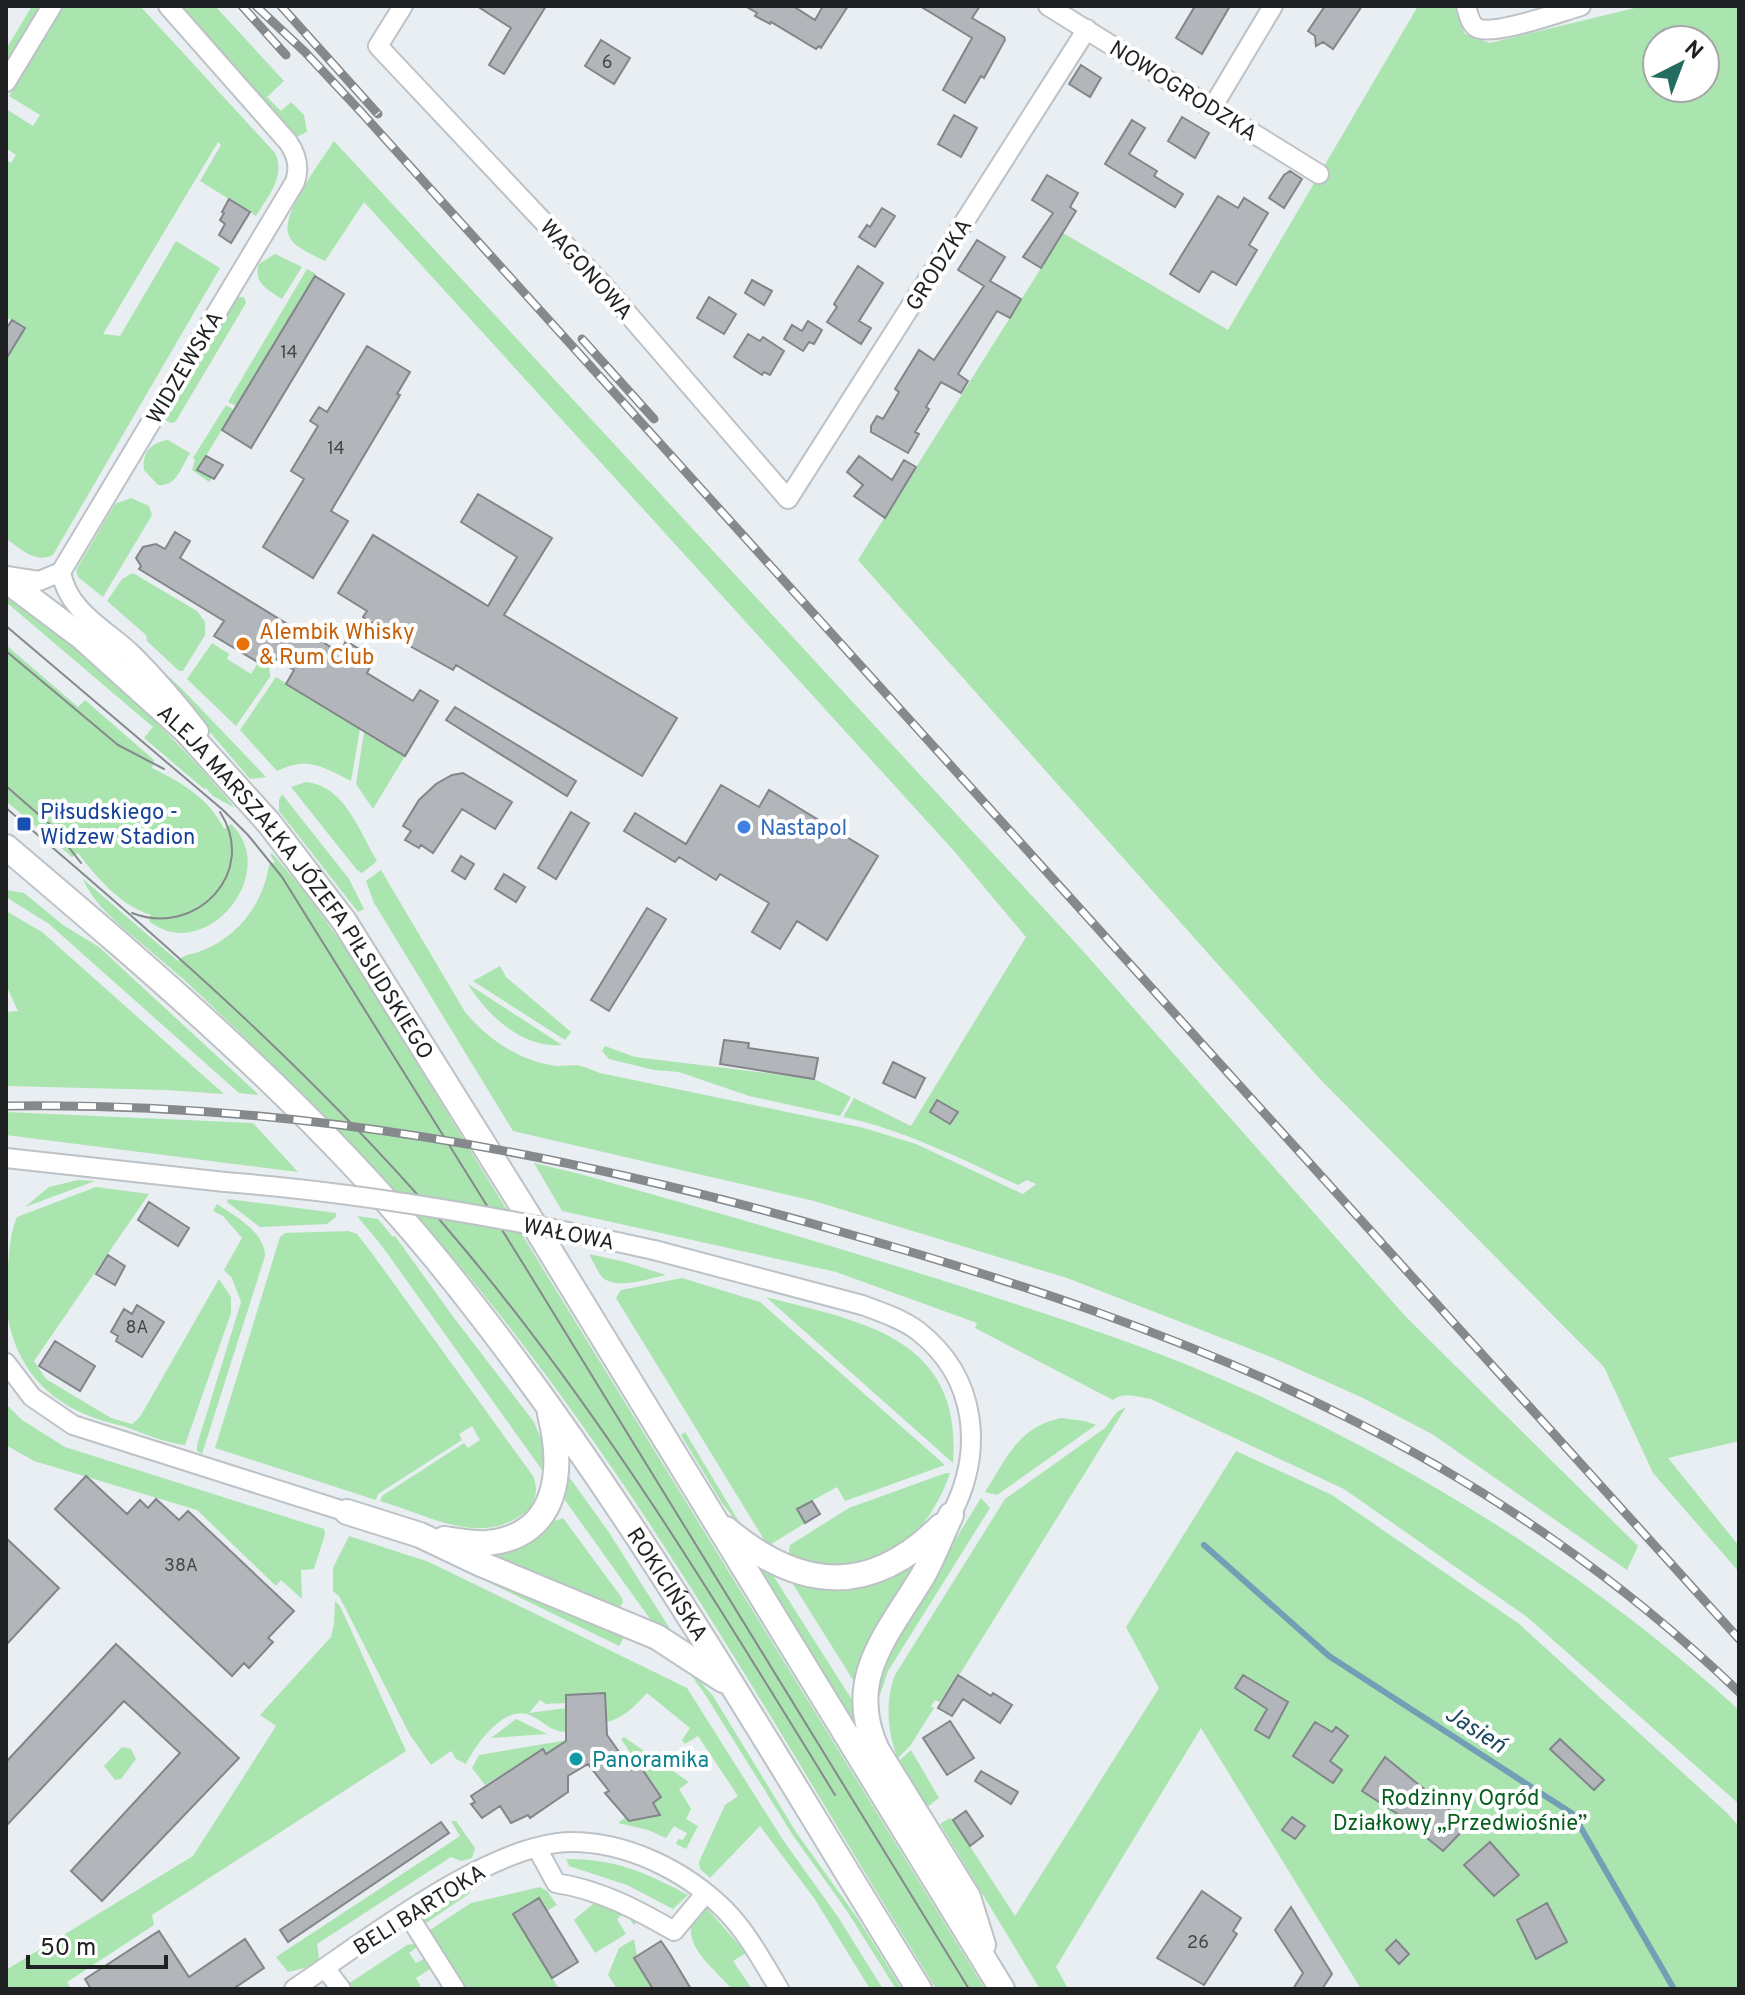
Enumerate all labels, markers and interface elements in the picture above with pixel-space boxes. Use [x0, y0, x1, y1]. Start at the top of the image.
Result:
north arrow [1641, 24, 1721, 104]
street label: NOWOGRODZKA [1104, 36, 1262, 148]
text: N [1678, 36, 1708, 66]
house number: 6 [602, 52, 612, 75]
street label: GRODZKA [901, 214, 979, 317]
street label: WAGONOWA [533, 215, 637, 326]
street label: WIDZEWSKA [142, 307, 230, 430]
house number: 14 [280, 342, 298, 365]
house number: 14 [327, 438, 345, 461]
place label: Alembik Whisky & Rum Club [259, 620, 415, 672]
marker: Alembik Whisky & Rum Club [234, 635, 252, 653]
street label: ALEJA MARSZAŁKA JÓZEFA PIŁSUDSKIEGO [150, 700, 438, 1065]
place label: Piłsudskiego - Widzew Stadion [40, 800, 195, 852]
marker: Piłsudskiego - Widzew Stadion [15, 815, 33, 833]
place label: Nastapol [760, 816, 847, 843]
marker: Nastapol [735, 818, 753, 836]
street label: WAŁOWA [521, 1213, 617, 1258]
house number: 8A [125, 1317, 149, 1340]
street label: ROKICIŃSKA [620, 1523, 713, 1647]
house number: 38A [164, 1555, 198, 1578]
water label: Jasień [1439, 1700, 1513, 1763]
place label: Panoramika [592, 1748, 709, 1775]
marker: Panoramika [567, 1750, 585, 1768]
park label: Rodzinny Ogród Działkowy „Przedwiośnie” [1333, 1786, 1587, 1838]
street label: BELI BARTOKA [349, 1860, 491, 1962]
scale bar [28, 1919, 166, 1969]
house number: 26 [1187, 1932, 1209, 1955]
text: 50 m [40, 1934, 96, 1964]

